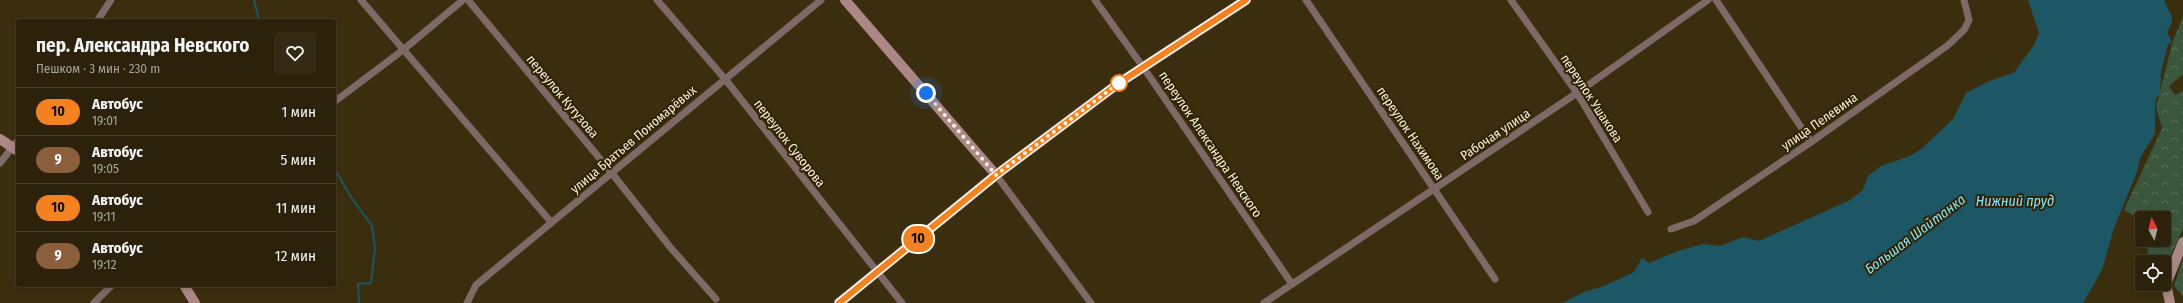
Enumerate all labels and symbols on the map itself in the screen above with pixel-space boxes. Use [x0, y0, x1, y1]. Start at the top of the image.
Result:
street label: переулок Ушакова [1557, 51, 1626, 145]
street label: переулок Кутузова [523, 52, 602, 141]
street label: переулок Александра Невского [1156, 68, 1265, 220]
unlabelled marker [1110, 74, 1128, 92]
street label: улица Братьев Пономарёвых [567, 82, 700, 196]
your location [916, 83, 936, 103]
street label: переулок Нахимова [1374, 84, 1447, 183]
street label: улица Пелевина [1778, 90, 1860, 153]
street label: переулок Суворова [751, 97, 828, 190]
street label: Рабочая улица [1458, 106, 1533, 163]
water label: Большая Шайтанка [1862, 191, 1969, 278]
water label: Нижний пруд [1976, 193, 2054, 210]
north arrow [2135, 211, 2171, 247]
line badge: 10 [900, 226, 936, 252]

